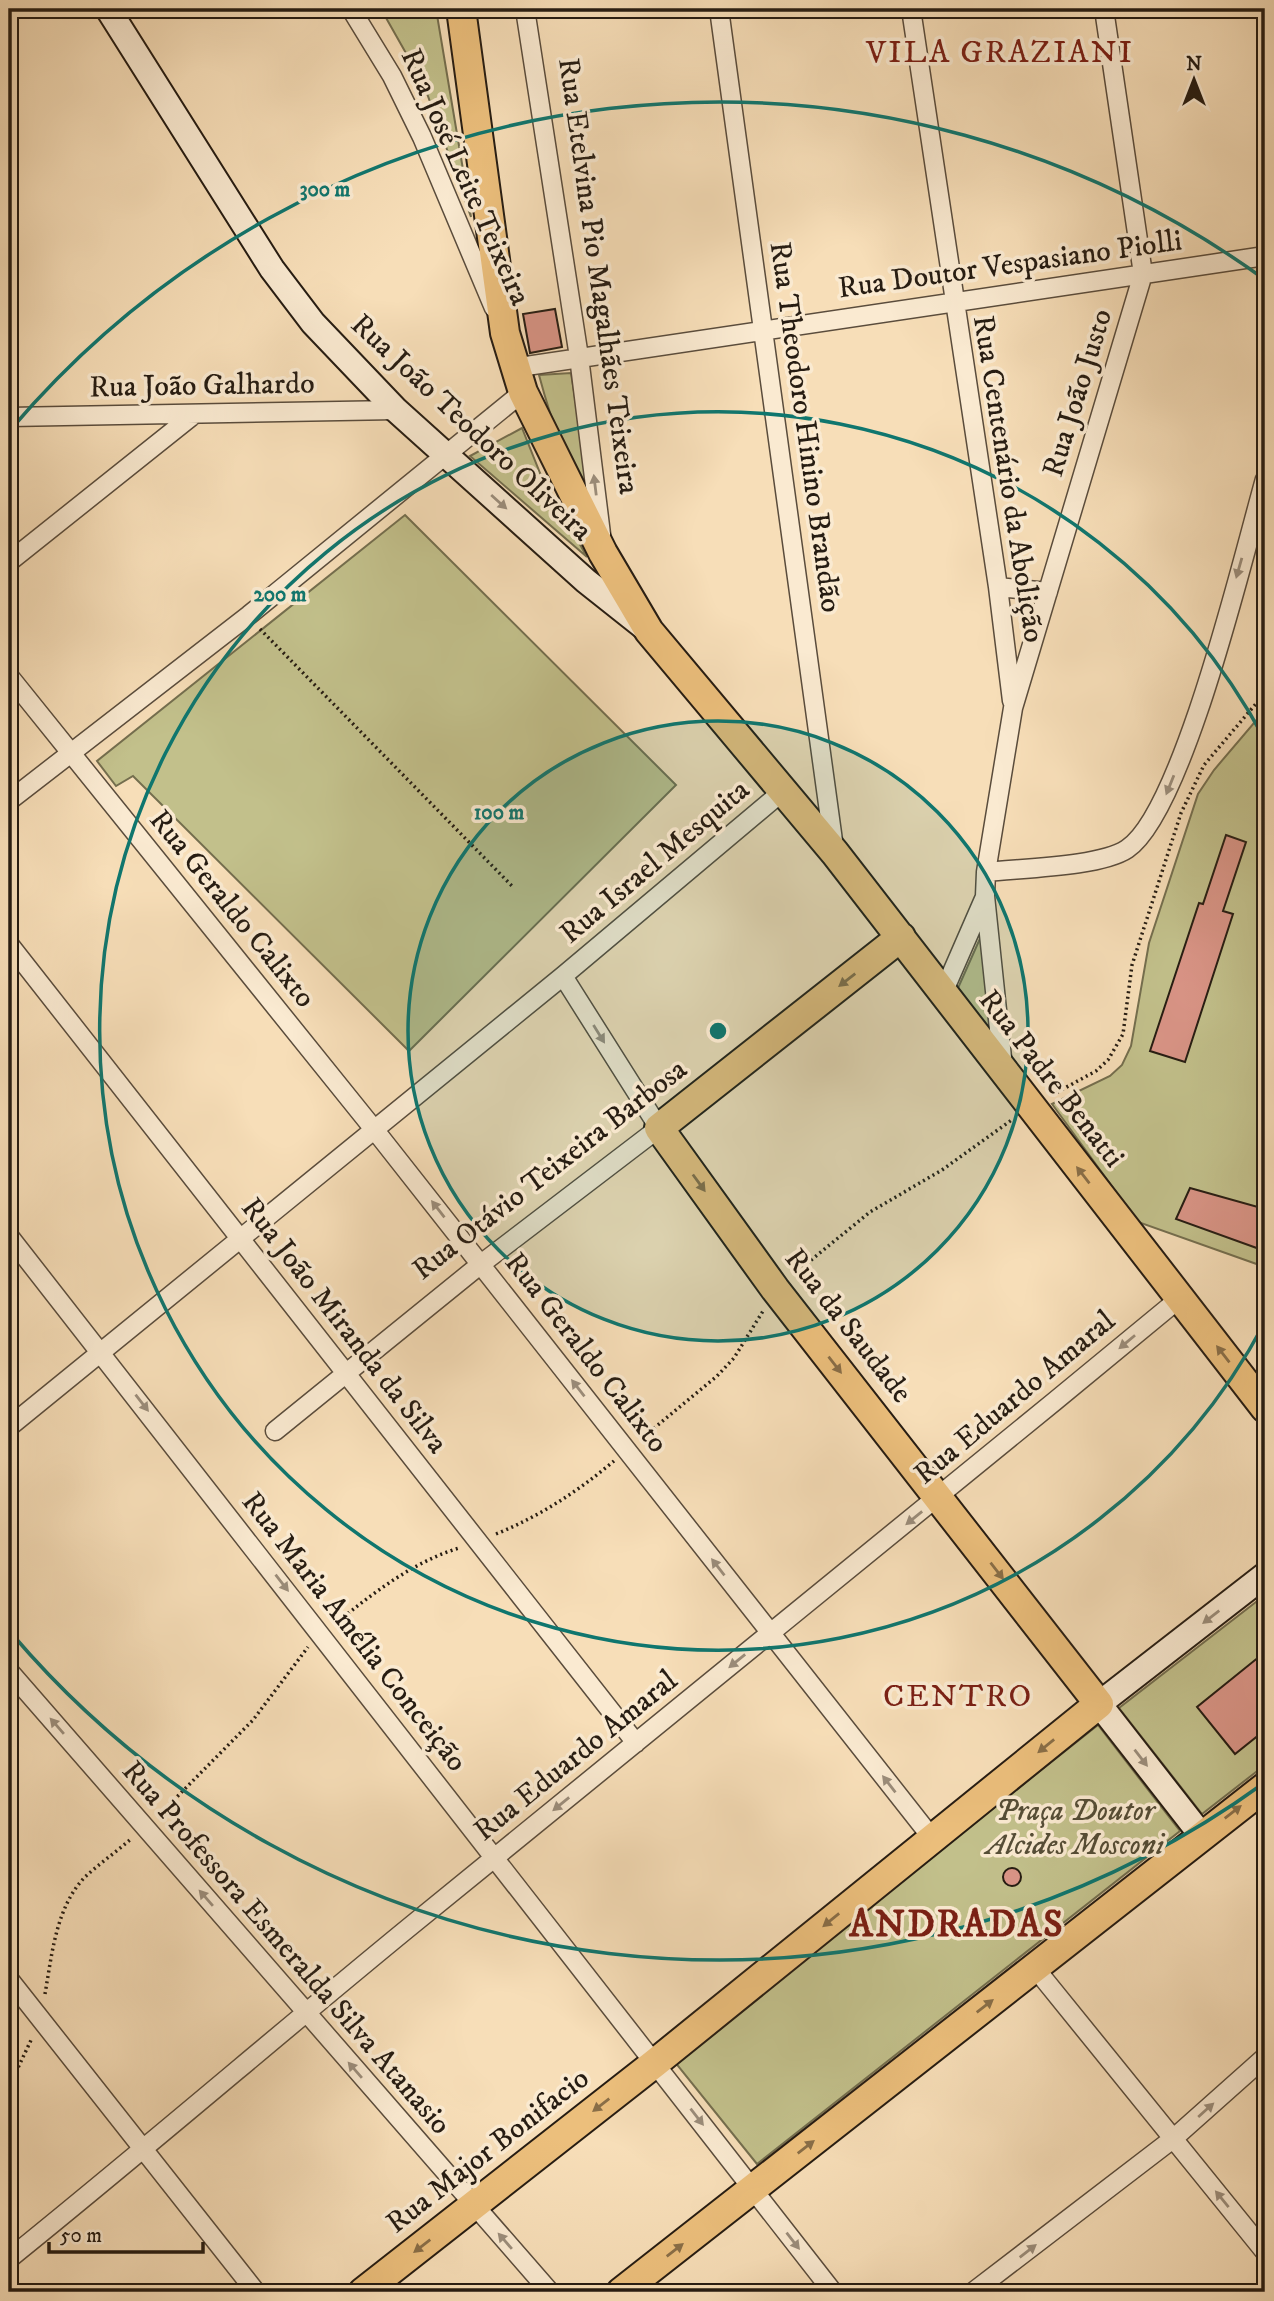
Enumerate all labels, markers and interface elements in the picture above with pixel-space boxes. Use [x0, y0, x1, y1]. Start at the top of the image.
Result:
district label: VILA GRAZIANI [865, 33, 1134, 73]
street label: Rua José Leite Teixeira [392, 43, 538, 311]
north arrow [1158, 46, 1228, 116]
text: N [1186, 53, 1202, 76]
street label: Rua Etelvina Pio Magalhães Teixeira [549, 56, 647, 497]
text: 300 m [300, 177, 351, 203]
street label: Rua Doutor Vespasiano Piolli [836, 223, 1184, 307]
street label: Rua Theodoro Hinino Brandão [761, 239, 849, 615]
street label: Rua João Justo [1035, 305, 1121, 481]
street label: Rua João Teodoro Oliveira [343, 306, 600, 550]
street label: Rua Centenário da Abolição [964, 313, 1052, 645]
street label: Rua João Galhardo [89, 366, 315, 406]
one-way arrow [589, 474, 600, 496]
one-way arrow [490, 494, 508, 510]
one-way arrow [1234, 558, 1244, 579]
text: 200 m [253, 582, 307, 608]
street label: Rua Israel Mesquita [553, 772, 758, 952]
one-way arrow [1164, 774, 1175, 795]
text: 100 m [474, 800, 524, 826]
street label: Rua Geraldo Calixto [141, 802, 323, 1016]
one-way arrow [838, 972, 856, 986]
street label: Rua Padre Benatti [970, 983, 1132, 1175]
centre of rings [706, 1019, 730, 1043]
one-way arrow [593, 1024, 606, 1043]
street label: Rua Otávio Teixeira Barbosa [405, 1051, 695, 1289]
one-way arrow [1077, 1166, 1091, 1184]
one-way arrow [692, 1174, 706, 1192]
street label: Rua João Miranda da Silva [233, 1191, 456, 1461]
one-way arrow [430, 1200, 445, 1218]
street label: Rua da Saudade [776, 1241, 920, 1411]
street label: Rua Geraldo Calixto [496, 1245, 676, 1461]
street label: Rua Eduardo Amaral [907, 1303, 1123, 1493]
one-way arrow [1119, 1334, 1137, 1349]
one-way arrow [1217, 1345, 1231, 1363]
one-way arrow [827, 1357, 842, 1374]
one-way arrow [571, 1379, 585, 1397]
one-way arrow [135, 1394, 150, 1412]
street label: Rua Maria Amélia Conceição [233, 1485, 475, 1779]
one-way arrow [906, 1510, 923, 1525]
one-way arrow [710, 1559, 725, 1577]
one-way arrow [989, 1561, 1004, 1579]
one-way arrow [275, 1574, 289, 1592]
one-way arrow [1203, 1609, 1221, 1624]
one-way arrow [729, 1653, 747, 1668]
street label: Rua Eduardo Amaral [467, 1663, 685, 1849]
district label: CENTRO [883, 1677, 1033, 1717]
one-way arrow [50, 1718, 65, 1735]
one-way arrow [1037, 1739, 1055, 1754]
one-way arrow [1133, 1748, 1148, 1766]
street label: Rua Professora Esmeralda Silva Atanasio [113, 1753, 459, 2143]
one-way arrow [882, 1776, 897, 1794]
park label: Praça Doutor Alcides Mosconi [983, 1793, 1166, 1864]
one-way arrow [552, 1796, 569, 1811]
one-way arrow [1224, 1804, 1242, 1819]
one-way arrow [199, 1890, 214, 1907]
district label: ANDRADAS [848, 1902, 1065, 1949]
one-way arrow [822, 1912, 839, 1927]
one-way arrow [976, 1999, 994, 2014]
street label: Rua Major Bonifacio [379, 2060, 597, 2242]
one-way arrow [347, 2062, 363, 2079]
one-way arrow [592, 2097, 610, 2112]
one-way arrow [1197, 2102, 1214, 2118]
one-way arrow [689, 2107, 704, 2125]
one-way arrow [797, 2139, 815, 2154]
one-way arrow [1215, 2191, 1230, 2209]
scale bar [49, 2210, 203, 2254]
text: 50 m [60, 2223, 102, 2249]
one-way arrow [785, 2231, 800, 2249]
one-way arrow [497, 2232, 513, 2250]
one-way arrow [414, 2238, 432, 2253]
one-way arrow [666, 2243, 684, 2258]
one-way arrow [1018, 2243, 1036, 2258]

